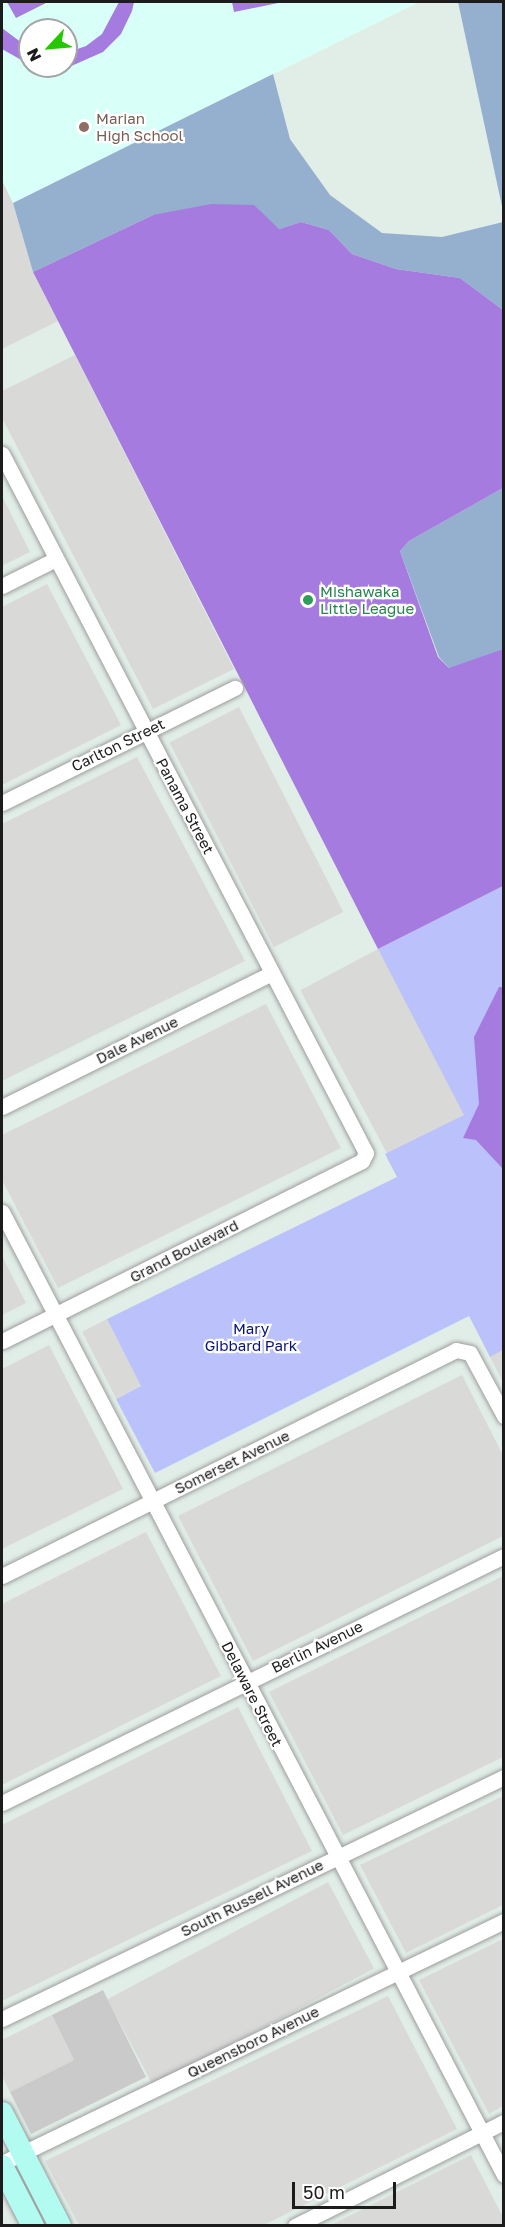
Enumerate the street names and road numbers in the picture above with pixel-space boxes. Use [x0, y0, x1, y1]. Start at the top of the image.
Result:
street label: Carlton Street [68, 715, 168, 775]
street label: Panama Street [152, 755, 218, 857]
street label: Dale Avenue [93, 1012, 181, 1068]
street label: Grand Boulevard [127, 1216, 241, 1286]
street label: Somerset Avenue [172, 1426, 292, 1498]
street label: Berlin Avenue [268, 1617, 366, 1677]
street label: Delaware Street [218, 1639, 286, 1749]
street label: South Russell Avenue [178, 1856, 326, 1940]
street label: Queensboro Avenue [184, 2002, 322, 2082]

